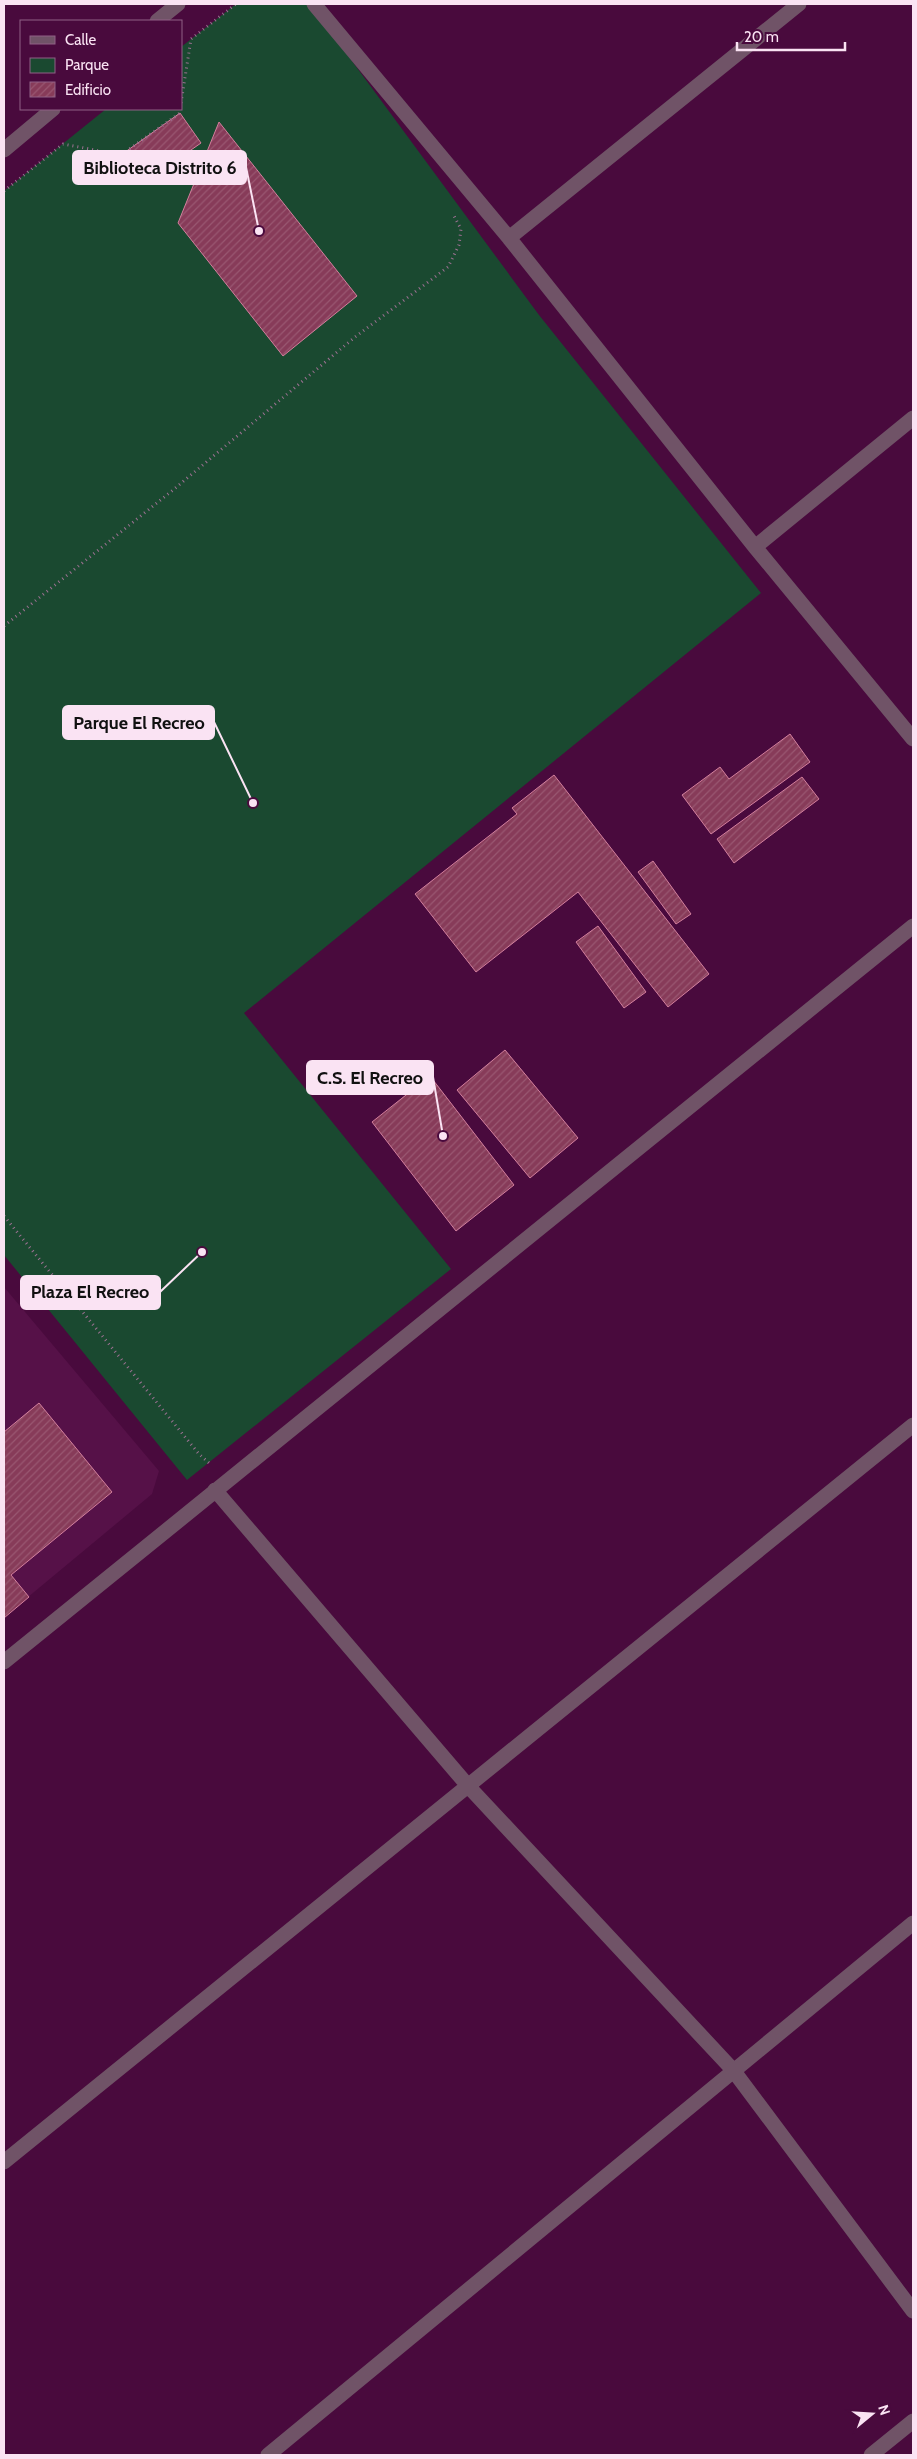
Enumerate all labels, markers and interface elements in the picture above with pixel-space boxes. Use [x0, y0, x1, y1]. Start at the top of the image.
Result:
legend [20, 20, 182, 110]
scale bar [737, 20, 844, 52]
text: 20 m [744, 28, 779, 46]
text: Calle [65, 31, 96, 49]
text: Parque [65, 56, 109, 74]
text: Edificio [65, 81, 111, 99]
callout: Biblioteca Distrito 6 [73, 151, 246, 184]
text: Biblioteca Distrito 6 [83, 157, 237, 179]
callout: Parque El Recreo [63, 706, 214, 739]
text: Parque El Recreo [73, 712, 205, 734]
callout: C.S. El Recreo [307, 1061, 433, 1094]
text: C.S. El Recreo [317, 1067, 423, 1089]
callout: Plaza El Recreo [21, 1276, 160, 1309]
text: Plaza El Recreo [31, 1281, 149, 1303]
north arrow [847, 2389, 897, 2439]
text: N [874, 2402, 894, 2417]

